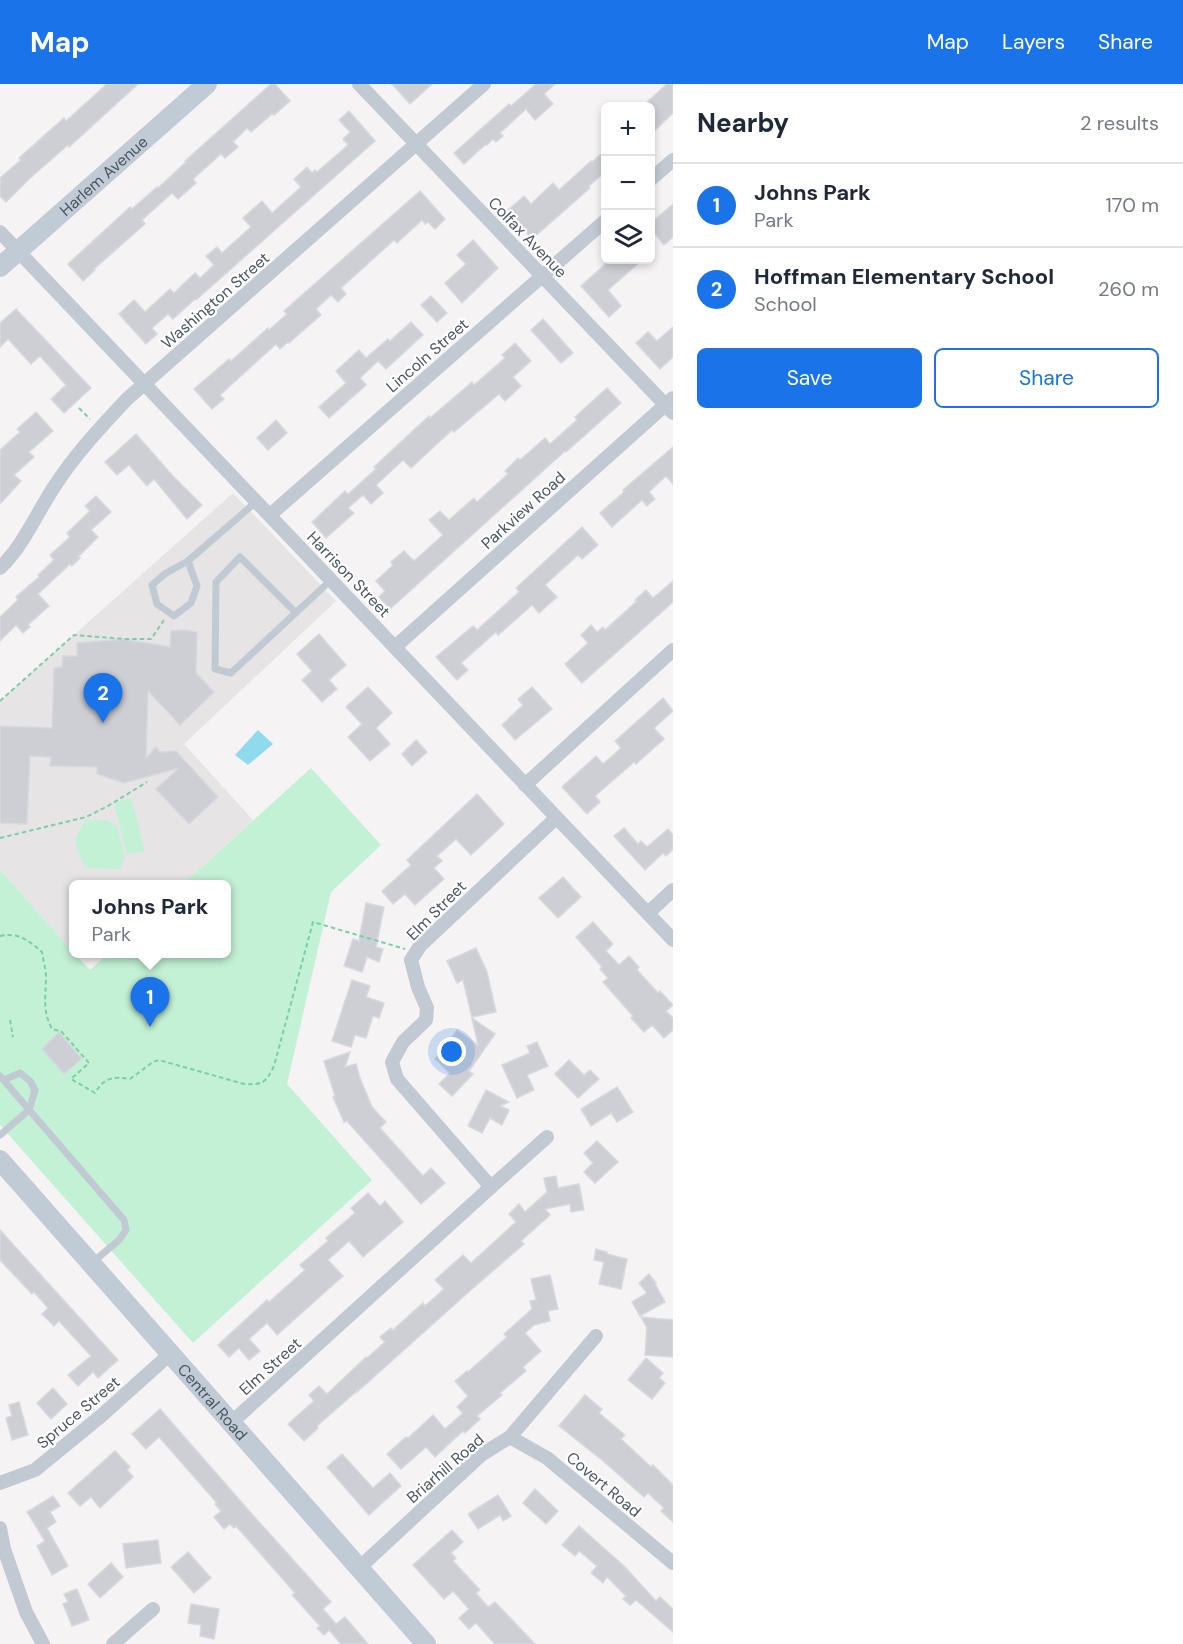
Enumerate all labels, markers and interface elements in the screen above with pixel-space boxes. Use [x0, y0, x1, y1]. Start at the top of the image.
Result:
text: Map [30, 24, 90, 61]
text: Map [927, 28, 969, 56]
text: Layers [1002, 28, 1065, 56]
text: Share [1098, 28, 1153, 56]
map controls [601, 102, 655, 264]
button: + [601, 102, 655, 156]
text: Nearby [697, 106, 789, 140]
text: 2 results [1080, 110, 1159, 136]
street label: Harlem Avenue [55, 131, 152, 221]
button: − [601, 156, 655, 210]
text: Johns Park [754, 178, 871, 207]
street label: Colfax Avenue [484, 192, 572, 282]
text: 1 [713, 192, 720, 218]
text: 170 m [1106, 192, 1159, 218]
text: Park [754, 207, 794, 233]
button: layers [601, 210, 655, 264]
street label: Washington Street [157, 248, 274, 353]
text: Hoffman Elementary School [754, 262, 1054, 291]
text: 2 [711, 276, 722, 302]
text: 260 m [1098, 276, 1159, 302]
text: School [754, 291, 817, 317]
street label: Lincoln Street [382, 314, 473, 397]
button: Save [697, 348, 922, 408]
button: Share [934, 348, 1159, 408]
street label: Parkview Road [477, 467, 570, 554]
street label: Harrison Street [302, 527, 395, 622]
pin: 2 [84, 674, 122, 723]
street label: Elm Street [402, 876, 471, 945]
popup [69, 880, 231, 958]
text: Johns Park [92, 892, 208, 921]
text: Park [92, 921, 131, 947]
pin: 1 [130, 978, 170, 1027]
your location [437, 1037, 466, 1066]
street label: Elm Street [235, 1333, 306, 1400]
street label: Central Road [173, 1359, 252, 1445]
street label: Spruce Street [32, 1371, 124, 1453]
street label: Briarhill Road [402, 1429, 488, 1508]
street label: Covert Road [562, 1447, 645, 1522]

